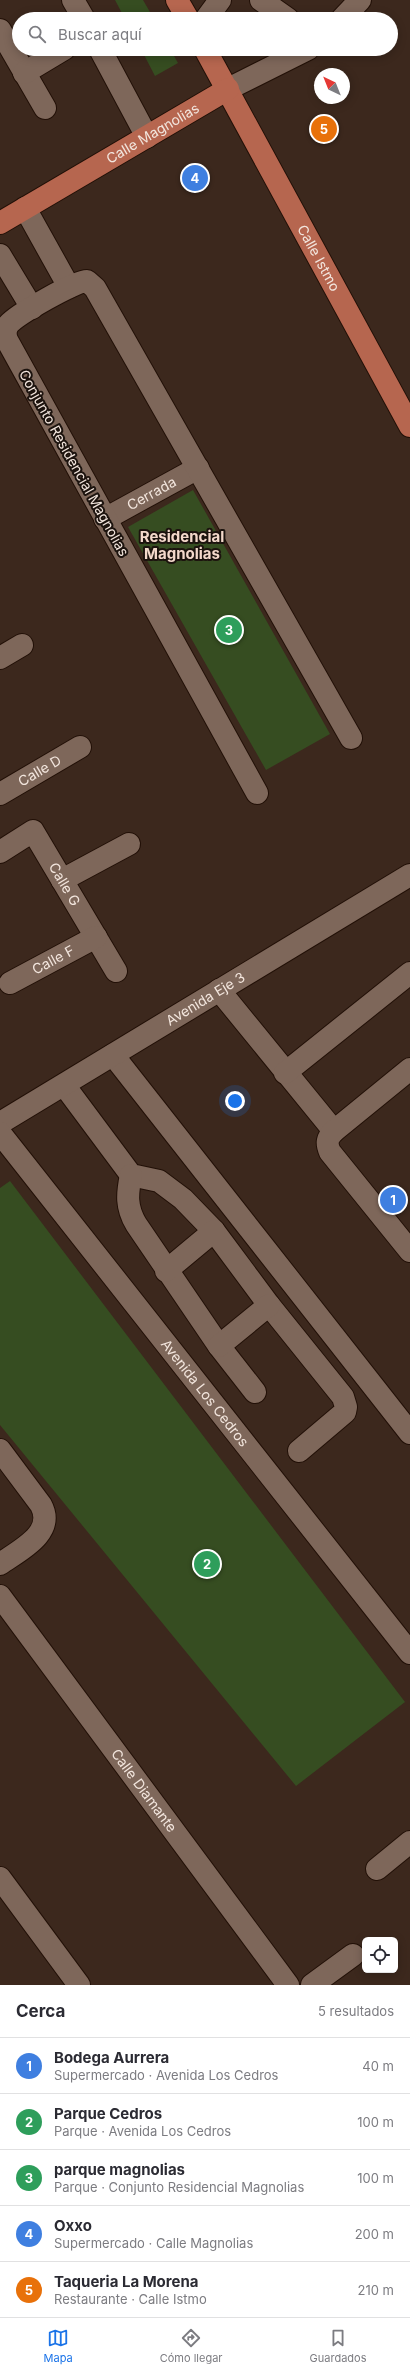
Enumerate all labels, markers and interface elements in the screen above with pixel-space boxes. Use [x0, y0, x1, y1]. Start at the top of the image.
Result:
search box [12, 12, 398, 56]
icon: search [26, 23, 48, 45]
text: Buscar aquí [58, 25, 142, 44]
north arrow [314, 68, 350, 104]
street label: Calle Magnolias [103, 99, 202, 167]
pin: 5 [311, 114, 337, 144]
pin: 4 [182, 163, 208, 193]
street label: Calle Istmo [294, 222, 344, 294]
street label: Conjunto Residencial Magnolias [16, 366, 133, 559]
street label: Cerrada [124, 473, 179, 513]
district label: Residencial Magnolias [140, 527, 224, 563]
pin: 3 [216, 615, 242, 645]
street label: Calle D [15, 751, 64, 790]
street label: Calle G [46, 859, 84, 909]
street label: Calle F [29, 941, 77, 978]
street label: Avenida Eje 3 [163, 968, 248, 1029]
your location [225, 1091, 245, 1111]
pin: 1 [380, 1185, 406, 1215]
street label: Avenida Los Cedros [158, 1336, 253, 1450]
pin: 2 [194, 1549, 220, 1579]
street label: Calle Diamante [108, 1745, 181, 1835]
map controls [362, 1937, 398, 1973]
button: locate [362, 1937, 398, 1973]
text: Cerca [16, 2001, 65, 2021]
text: 5 resultados [318, 2003, 394, 2019]
text: Bodega Aurrera [54, 2048, 169, 2067]
text: 1 [26, 2058, 32, 2074]
text: 40 m [362, 2058, 394, 2074]
text: Supermercado · Avenida Los Cedros [54, 2067, 278, 2083]
text: Parque Cedros [54, 2104, 162, 2123]
text: 2 [25, 2114, 33, 2130]
text: 100 m [357, 2114, 394, 2130]
text: Parque · Avenida Los Cedros [54, 2123, 231, 2139]
text: parque magnolias [54, 2160, 185, 2179]
text: 3 [25, 2170, 33, 2186]
text: 100 m [357, 2170, 394, 2186]
text: Parque · Conjunto Residencial Magnolias [54, 2179, 304, 2195]
text: Oxxo [54, 2216, 92, 2235]
text: 4 [25, 2226, 33, 2242]
text: 200 m [355, 2226, 394, 2242]
text: Supermercado · Calle Magnolias [54, 2235, 253, 2251]
text: Taqueria La Morena [54, 2272, 199, 2291]
text: 5 [25, 2282, 33, 2298]
text: 210 m [358, 2282, 394, 2298]
text: Restaurante · Calle Istmo [54, 2291, 207, 2307]
tab: Mapa [44, 2327, 73, 2365]
tab: Cómo llegar [160, 2327, 223, 2365]
tab: Guardados [310, 2327, 366, 2365]

